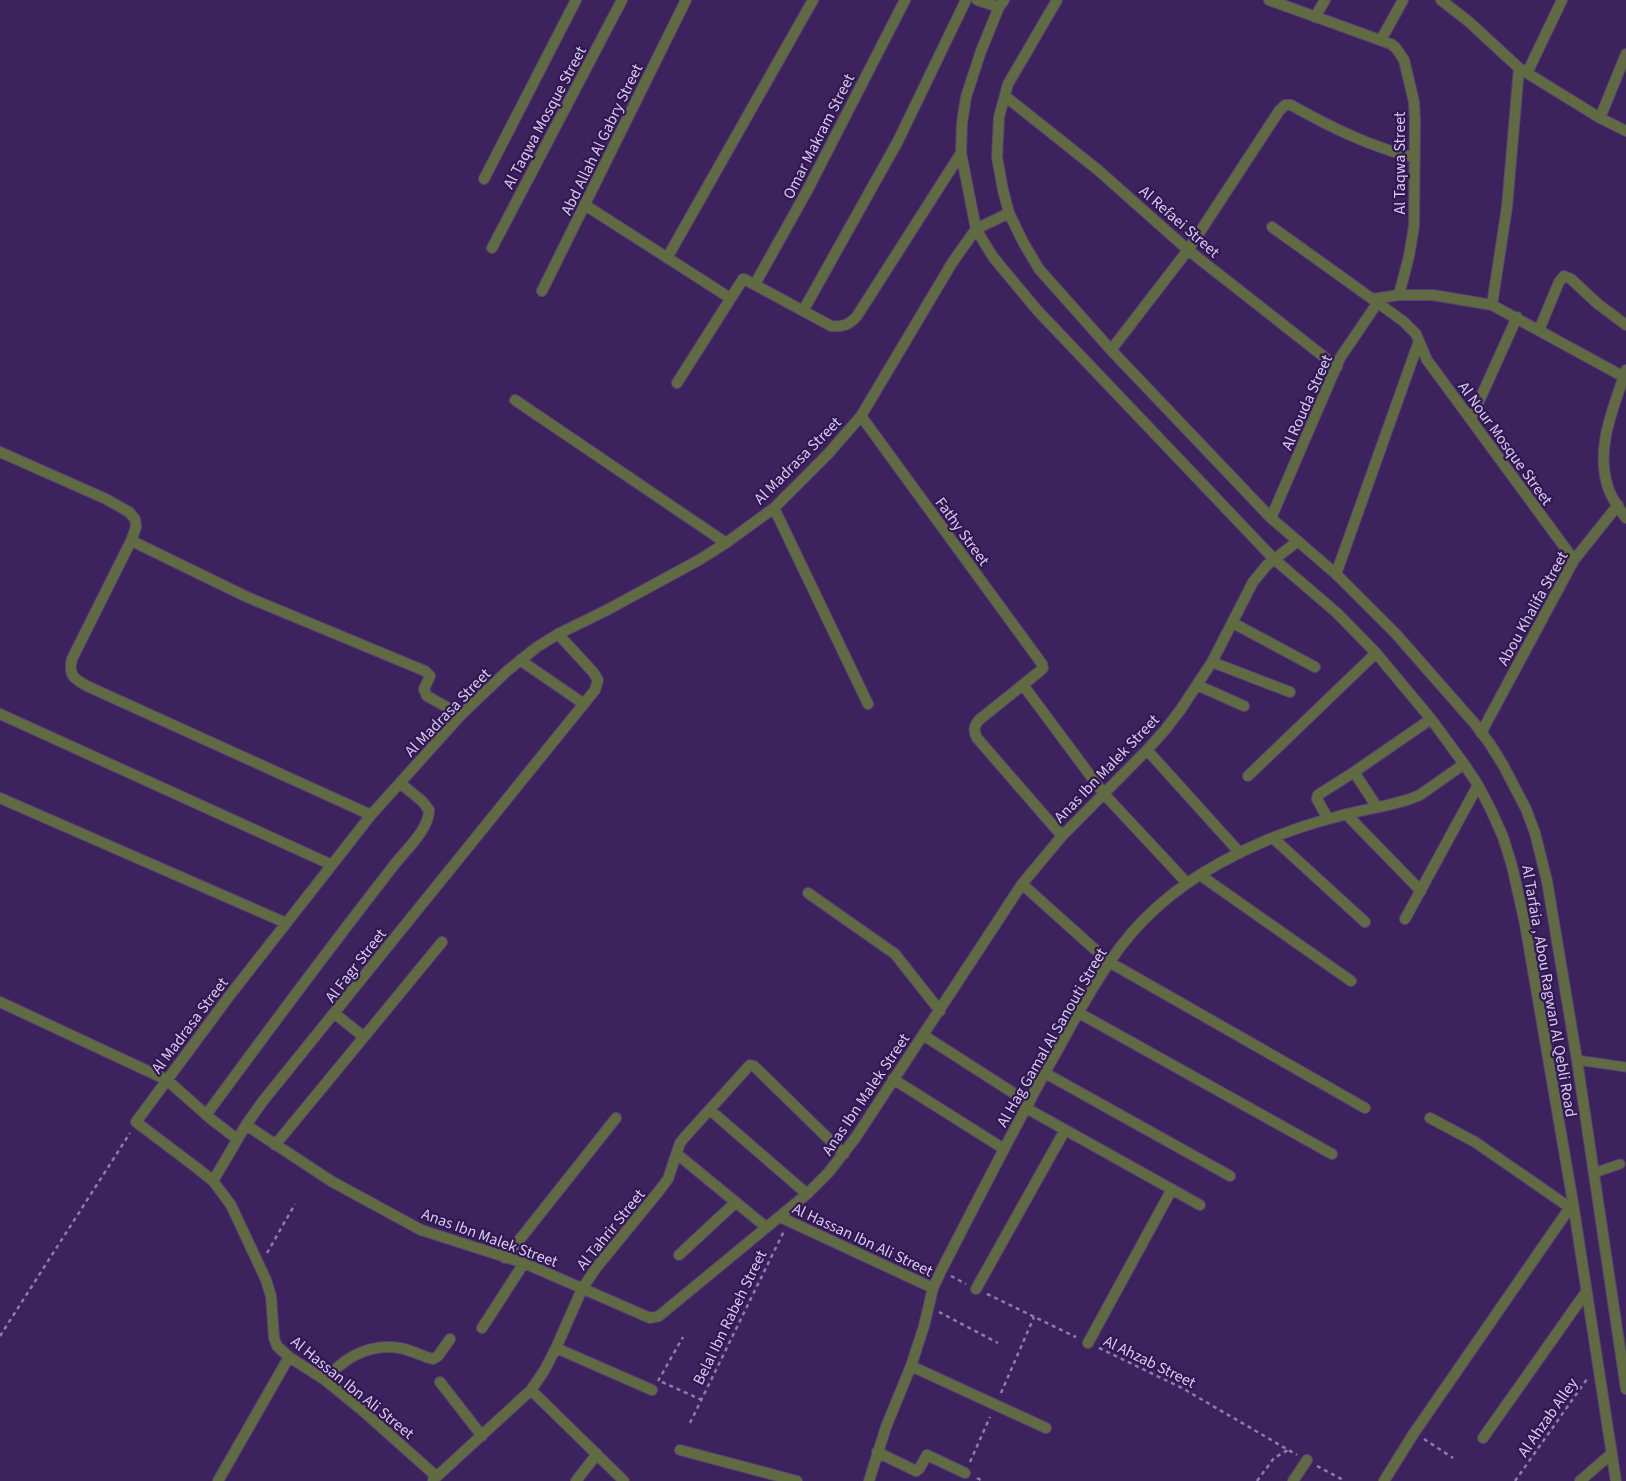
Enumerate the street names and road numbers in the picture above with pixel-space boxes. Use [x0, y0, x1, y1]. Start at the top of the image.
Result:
street label: Al Taqwa Mosque Street [498, 42, 592, 193]
street label: Abd Allah Al Gabry Street [556, 60, 648, 219]
street label: Omar Makram Street [778, 69, 860, 203]
street label: Al Taqwa Street [1389, 111, 1411, 215]
street label: Al Refaei Street [1134, 181, 1225, 263]
street label: Al Rouda Street [1276, 351, 1338, 454]
street label: Al Nour Mosque Street [1453, 377, 1558, 510]
street label: Al Madrasa Street [749, 412, 847, 509]
street label: Fathy Street [930, 493, 995, 571]
street label: Abou Khalifa Street [1492, 547, 1574, 670]
street label: Al Madrasa Street [400, 663, 496, 762]
street label: Anas Ibn Malek Street [1049, 709, 1165, 828]
street label: Al Tarfaia , Abou Ragwan Al Qebli Road [1516, 864, 1582, 1119]
street label: Al Fagr Street [320, 924, 392, 1007]
street label: Al Hag Gamal Al Sanouti Street [991, 943, 1113, 1131]
street label: Al Madrasa Street [146, 972, 234, 1078]
street label: Anas Ibn Malek Street [817, 1029, 915, 1160]
street label: Al Tahrir Street [571, 1184, 651, 1275]
street label: Al Hassan Ibn Ali Street [789, 1198, 937, 1282]
street label: Anas Ibn Malek Street [419, 1203, 561, 1273]
street label: Belal Ibn Rabeh Street [688, 1246, 772, 1389]
street label: Al Ahzab Street [1100, 1330, 1200, 1394]
street label: Al Hassan Ibn Ali Street [286, 1331, 419, 1445]
street label: Al Ahzab Alley [1512, 1373, 1584, 1462]

